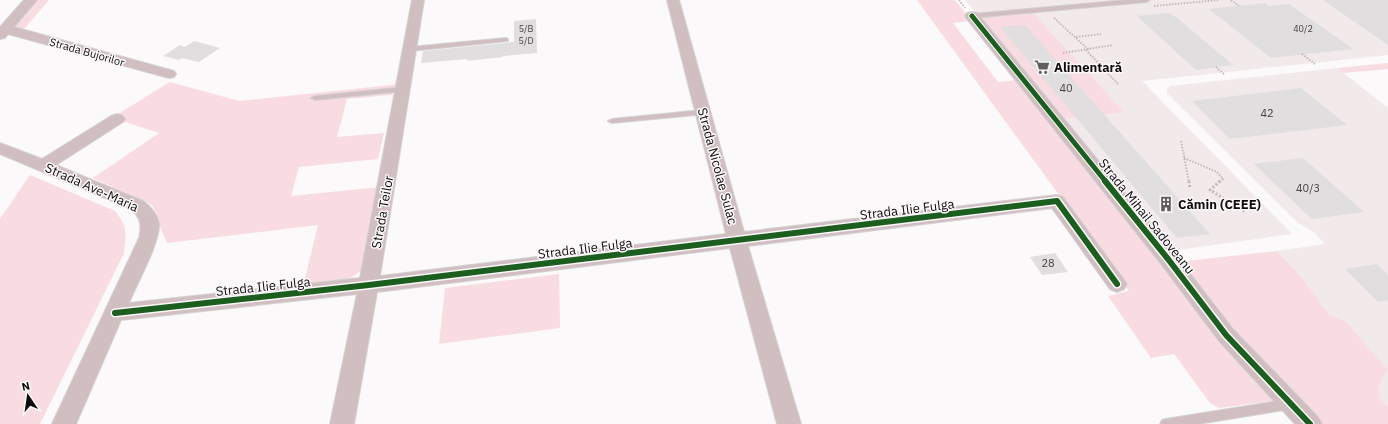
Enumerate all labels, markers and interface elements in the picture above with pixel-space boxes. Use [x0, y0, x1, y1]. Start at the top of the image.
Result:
house number: 5/B [519, 23, 533, 34]
house number: 40/2 [1293, 23, 1313, 34]
street label: Strada Bujorilor [48, 35, 126, 69]
house number: 5/D [519, 35, 533, 46]
supermarket icon: Alimentară [1033, 58, 1051, 76]
place label: Alimentară [1054, 59, 1122, 76]
house number: 40 [1059, 81, 1073, 95]
street label: Strada Nicolae Sulac [694, 106, 741, 227]
house number: 42 [1260, 106, 1274, 120]
street label: Strada Mihail Sadoveanu [1095, 155, 1198, 277]
street label: Strada Ave-Maria [42, 159, 141, 216]
street label: Strada Teilor [368, 174, 397, 250]
house number: 40/3 [1296, 181, 1320, 195]
street label: Strada Ilie Fulga [859, 195, 955, 224]
building icon: Cămin (CEEE) [1157, 195, 1175, 213]
place label: Cămin (CEEE) [1178, 196, 1261, 213]
street label: Strada Ilie Fulga [537, 234, 633, 263]
house number: 28 [1041, 256, 1055, 270]
street label: Strada Ilie Fulga [215, 273, 311, 300]
north arrow [8, 376, 48, 416]
text: N [20, 379, 31, 394]

